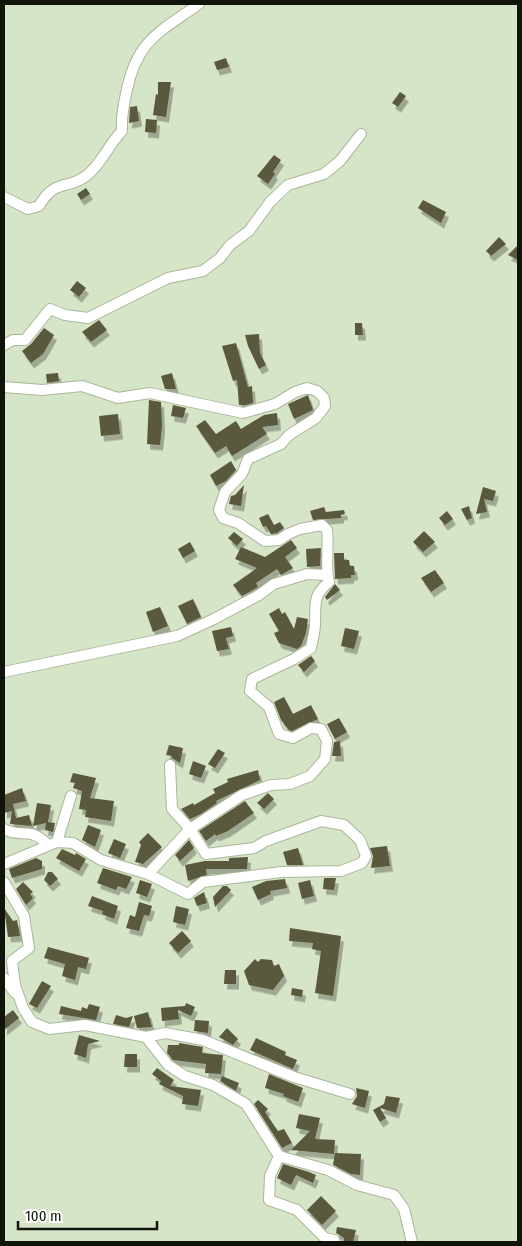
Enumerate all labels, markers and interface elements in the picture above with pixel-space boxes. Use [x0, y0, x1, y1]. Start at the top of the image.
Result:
scale bar [18, 1198, 156, 1230]
text: 100 m [25, 1207, 62, 1225]

